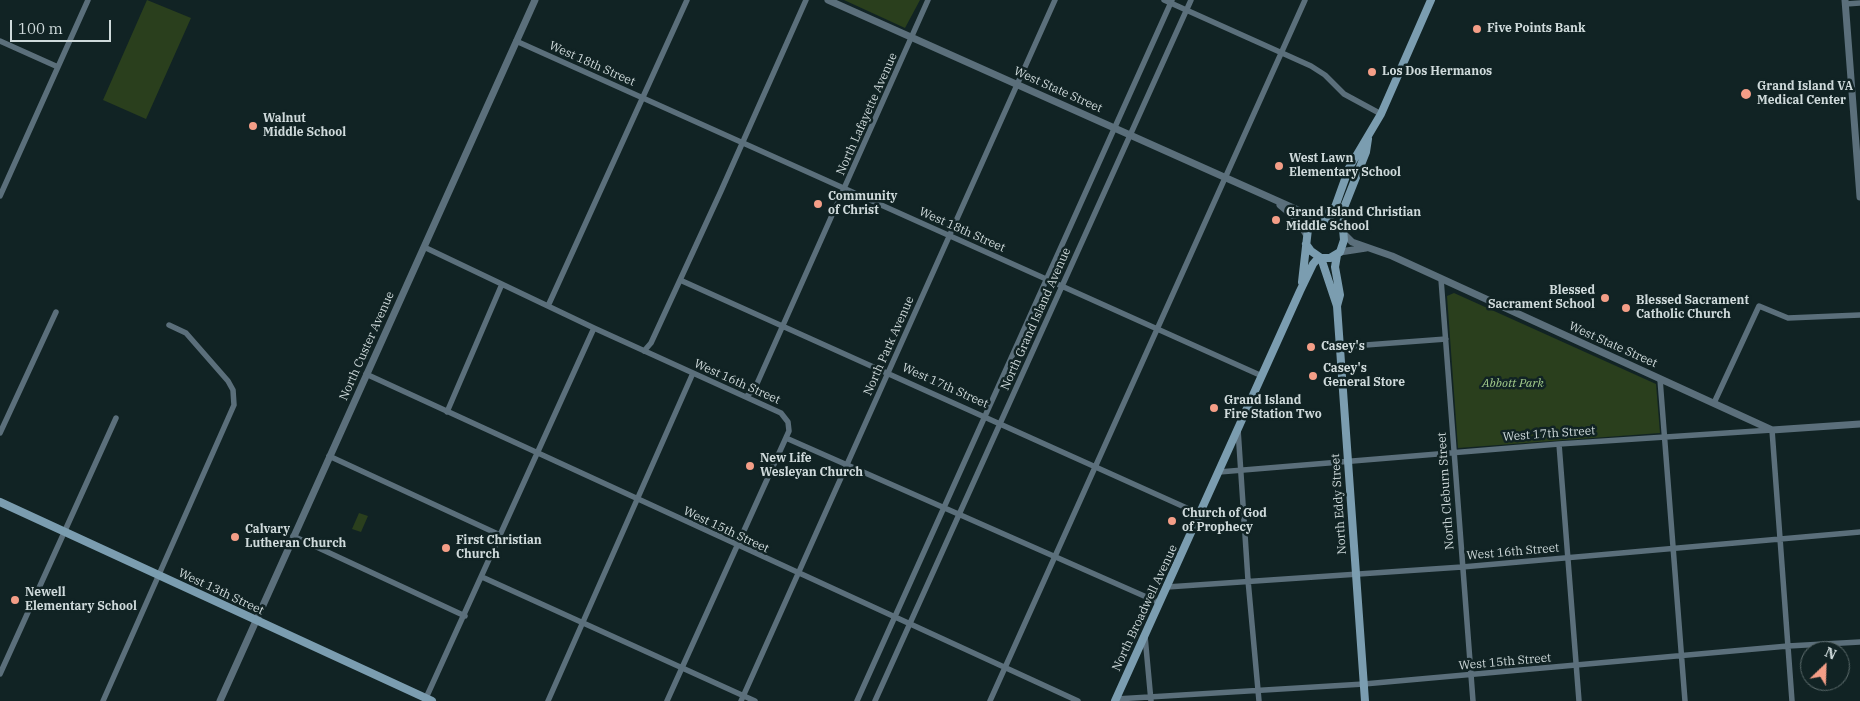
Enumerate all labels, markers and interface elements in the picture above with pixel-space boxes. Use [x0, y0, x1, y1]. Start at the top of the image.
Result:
scale bar [12, 10, 114, 42]
text: 100 m [18, 19, 63, 38]
place label: Five Points Bank [1487, 22, 1585, 36]
marker: Five Points Bank [1471, 23, 1483, 35]
street label: West 18th Street [547, 39, 637, 89]
street label: North Lafayette Avenue [833, 50, 901, 178]
street label: West State Street [1012, 64, 1104, 116]
place label: Los Dos Hermanos [1382, 65, 1492, 79]
marker: Los Dos Hermanos [1366, 66, 1378, 78]
place label: Grand Island VA Medical Center [1757, 80, 1853, 108]
marker: Grand Island VA Medical Center [1739, 87, 1753, 101]
place label: Walnut Middle School [263, 112, 346, 140]
marker: Walnut Middle School [247, 120, 259, 132]
place label: West Lawn Elementary School [1289, 152, 1401, 180]
marker: West Lawn Elementary School [1273, 160, 1285, 172]
place label: Community of Christ [828, 190, 897, 218]
marker: Community of Christ [812, 198, 824, 210]
street label: West 18th Street [917, 205, 1007, 255]
place label: Grand Island Christian Middle School [1286, 206, 1421, 234]
marker: Grand Island Christian Middle School [1270, 214, 1282, 226]
street label: North Grand Island Avenue [998, 246, 1074, 392]
place label: Blessed Sacrament School [1488, 284, 1595, 312]
street label: North Custer Avenue [336, 289, 398, 403]
marker: Blessed Sacrament School [1599, 292, 1611, 304]
street label: North Park Avenue [861, 294, 917, 398]
place label: Blessed Sacrament Catholic Church [1636, 294, 1749, 322]
marker: Blessed Sacrament Catholic Church [1620, 302, 1632, 314]
street label: West State Street [1567, 319, 1659, 371]
place label: Casey's [1321, 340, 1365, 354]
marker: Casey's [1305, 341, 1317, 353]
street label: West 16th Street [692, 357, 782, 407]
street label: West 17th Street [900, 361, 990, 411]
place label: Casey's General Store [1323, 362, 1405, 390]
marker: Casey's General Store [1307, 370, 1319, 382]
park label: Abbott Park [1482, 377, 1544, 391]
place label: Grand Island Fire Station Two [1224, 394, 1322, 422]
marker: Grand Island Fire Station Two [1208, 402, 1220, 414]
street label: West 17th Street [1502, 424, 1596, 444]
street label: North Cleburn Street [1435, 432, 1457, 550]
place label: New Life Wesleyan Church [760, 452, 863, 480]
street label: North Eddy Street [1328, 453, 1350, 555]
marker: New Life Wesleyan Church [744, 460, 756, 472]
street label: West 15th Street [681, 504, 771, 556]
place label: Church of God of Prophecy [1182, 507, 1267, 535]
marker: Church of God of Prophecy [1166, 515, 1178, 527]
place label: Calvary Lutheran Church [245, 523, 346, 551]
marker: Calvary Lutheran Church [229, 531, 241, 543]
place label: First Christian Church [456, 534, 542, 562]
street label: West 16th Street [1466, 541, 1560, 563]
marker: First Christian Church [440, 542, 452, 554]
street label: North Broadwell Avenue [1109, 542, 1181, 674]
street label: West 13th Street [176, 566, 266, 618]
place label: Newell Elementary School [25, 586, 137, 614]
marker: Newell Elementary School [9, 594, 21, 606]
north arrow [1800, 641, 1850, 691]
text: N [1822, 643, 1839, 664]
street label: West 15th Street [1458, 651, 1552, 673]

